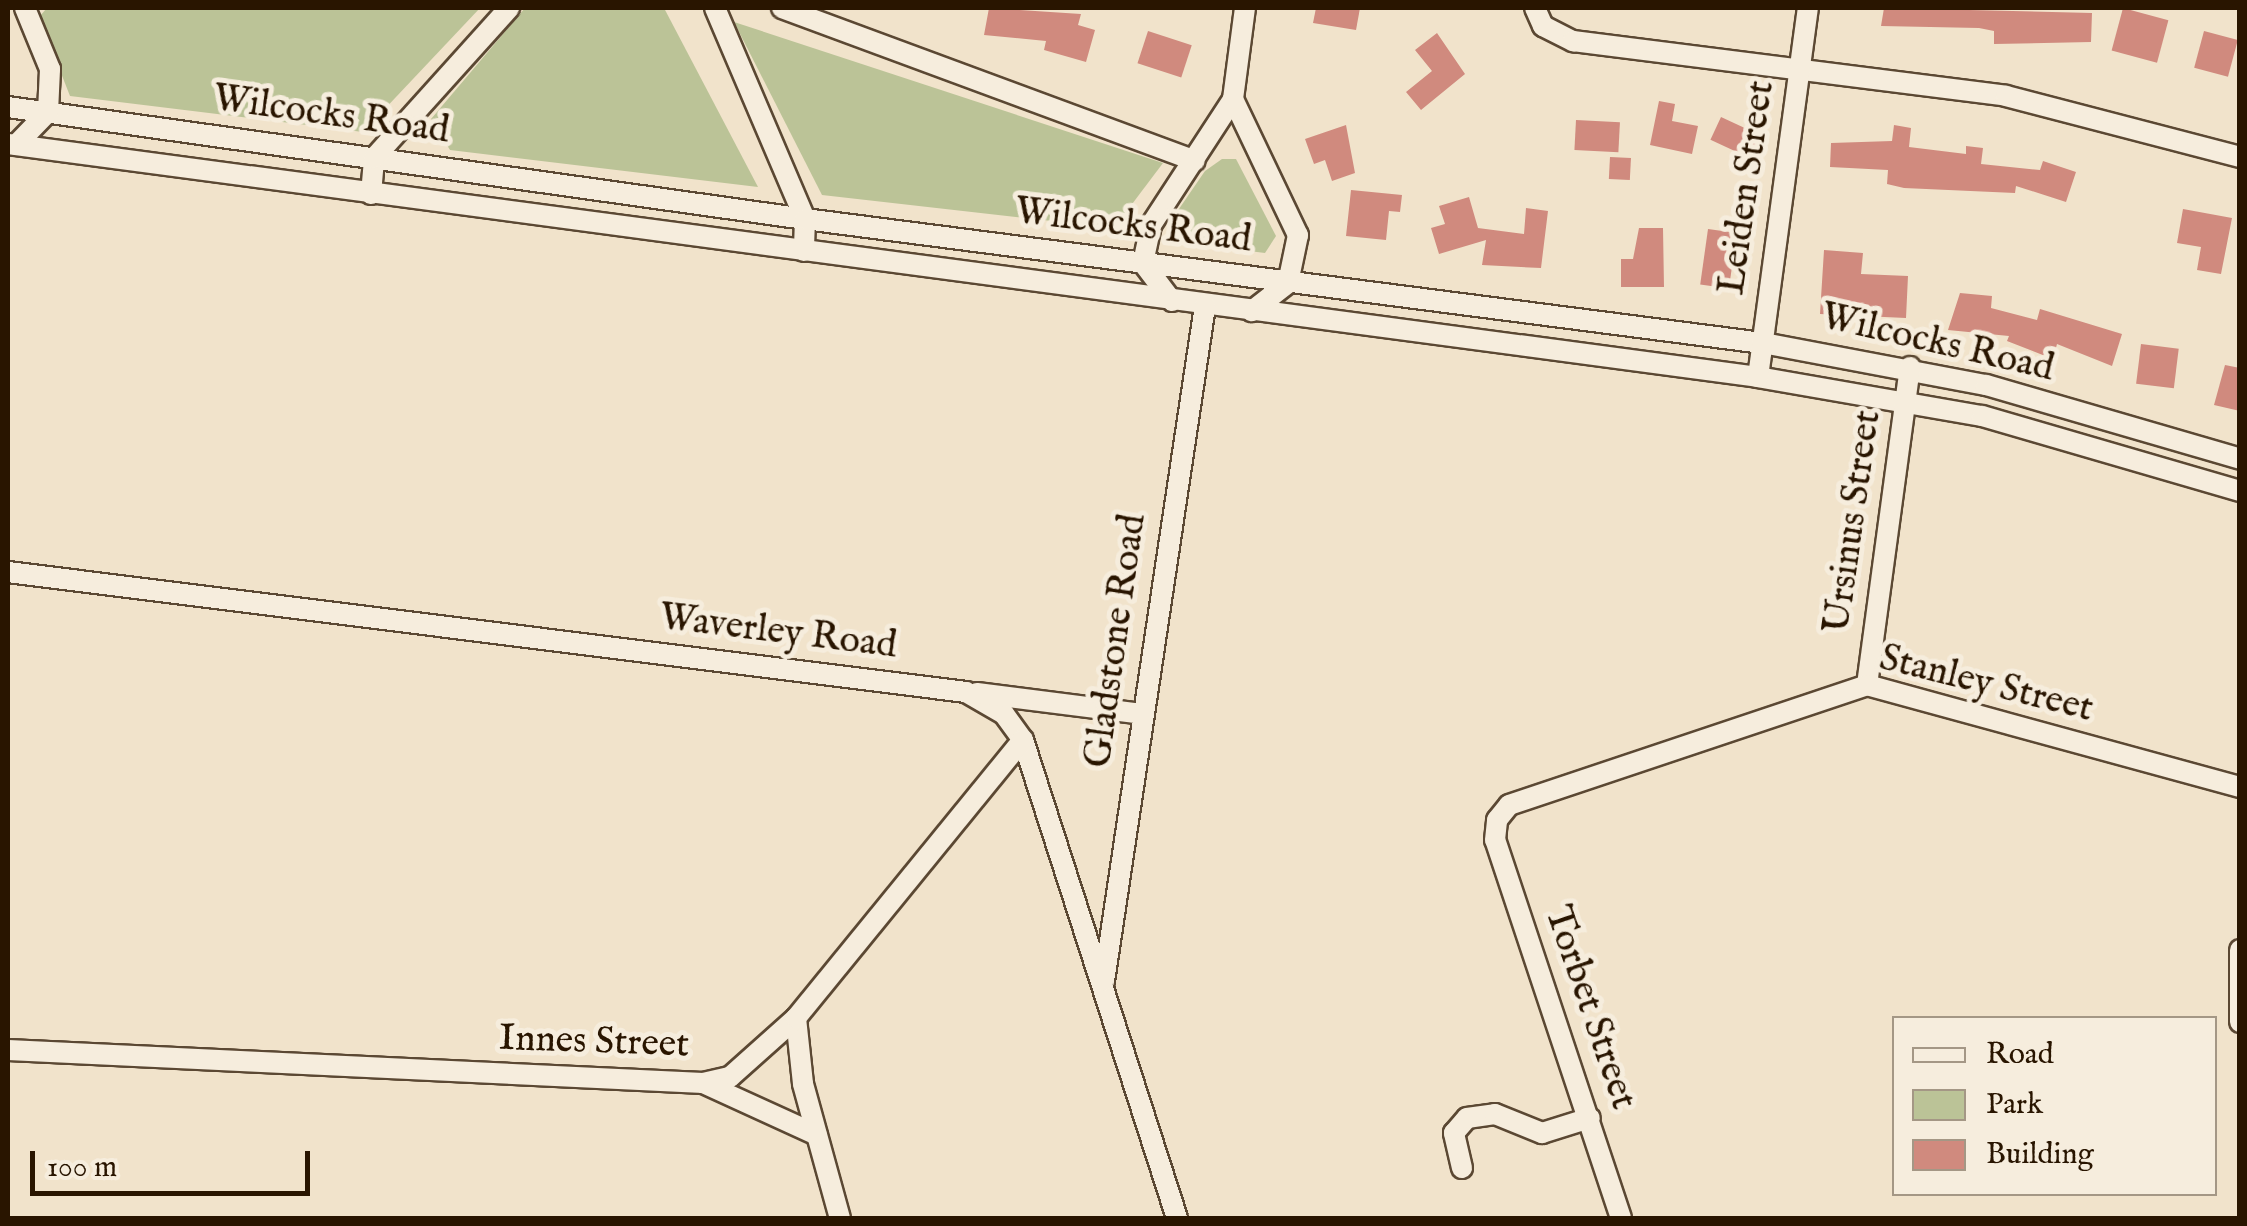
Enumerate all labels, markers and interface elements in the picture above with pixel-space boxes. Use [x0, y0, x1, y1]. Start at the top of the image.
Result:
street label: Wilcocks Road [210, 77, 452, 155]
street label: Leiden Street [1710, 78, 1786, 298]
street label: Wilcocks Road [1012, 190, 1254, 264]
street label: Wilcocks Road [1816, 295, 2058, 393]
street label: Ursinus Street [1816, 408, 1892, 636]
street label: Gladstone Road [1077, 511, 1157, 771]
street label: Waverley Road [657, 596, 899, 670]
street label: Stanley Street [1875, 636, 2097, 734]
street label: Torbet Street [1533, 900, 1645, 1116]
legend [1892, 1016, 2217, 1196]
street label: Innes Street [498, 1017, 690, 1069]
text: Road [1986, 1036, 2054, 1074]
text: Park [1986, 1086, 2043, 1124]
scale bar [35, 1131, 315, 1193]
text: Building [1986, 1136, 2094, 1174]
text: 100 m [47, 1149, 117, 1187]

